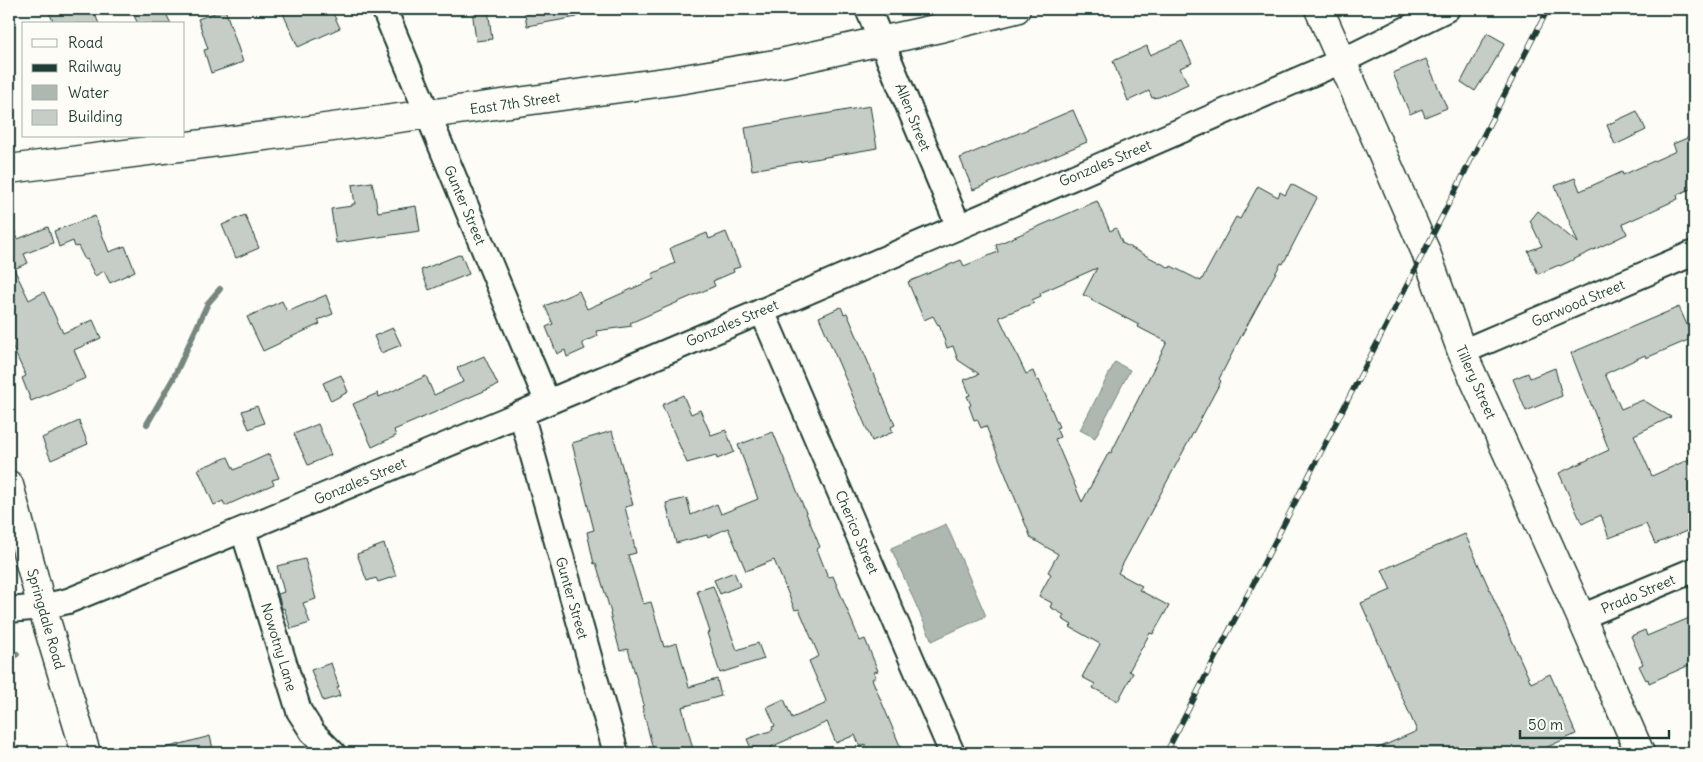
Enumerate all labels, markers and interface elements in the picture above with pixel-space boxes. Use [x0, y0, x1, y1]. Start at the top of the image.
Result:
legend [22, 22, 185, 138]
text: Road [68, 33, 103, 52]
text: Railway [68, 57, 122, 76]
street label: Allen Street [891, 80, 935, 154]
text: Water [68, 83, 109, 102]
street label: East 7th Street [469, 88, 561, 118]
text: Building [68, 107, 123, 126]
street label: Gonzales Street [1056, 135, 1154, 191]
street label: Gunter Street [440, 162, 490, 248]
street label: Garwood Street [1529, 275, 1628, 331]
street label: Gonzales Street [683, 295, 781, 351]
street label: Tillery Street [1452, 342, 1500, 422]
street label: Gonzales Street [311, 453, 409, 509]
street label: Cherico Street [831, 487, 883, 577]
street label: Gunter Street [552, 555, 592, 641]
street label: Springdale Road [23, 567, 69, 671]
street label: Prado Street [1598, 570, 1678, 618]
street label: Nowotny Lane [257, 601, 301, 693]
scale bar [1520, 707, 1669, 739]
text: 50 m [1528, 715, 1563, 734]

